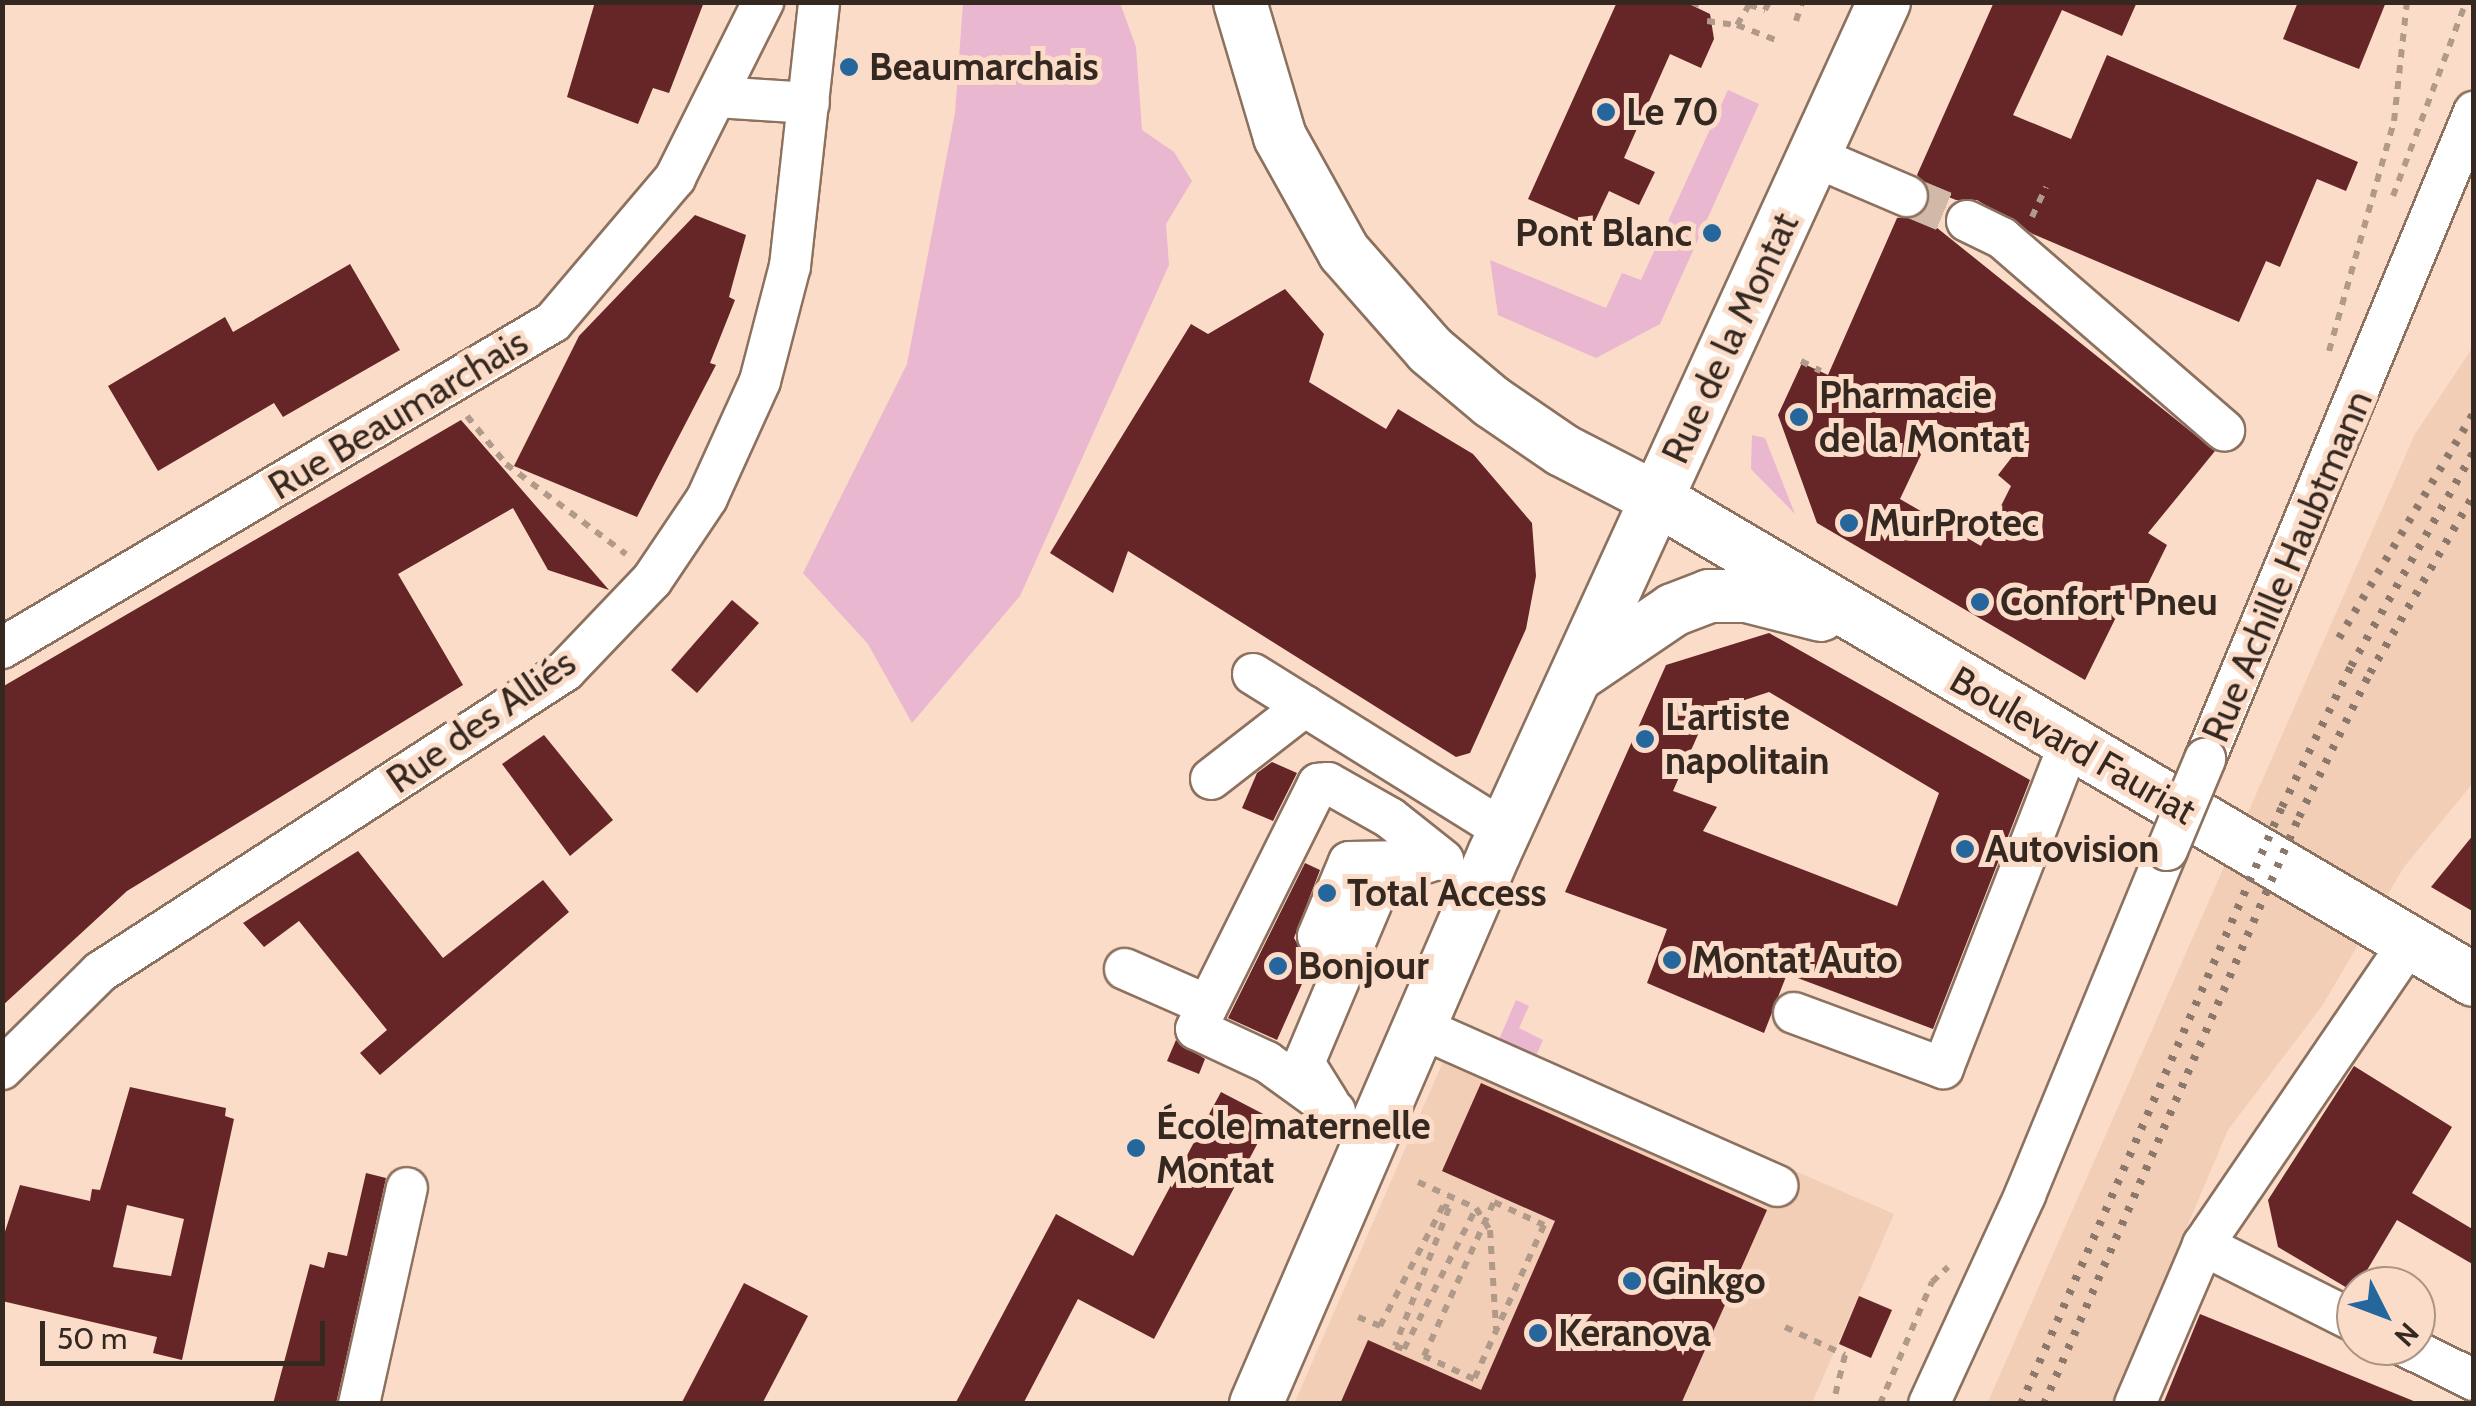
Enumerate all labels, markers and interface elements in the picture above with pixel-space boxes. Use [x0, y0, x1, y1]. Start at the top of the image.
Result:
place label: Beaumarchais [869, 44, 1099, 90]
marker: Beaumarchais [838, 56, 860, 78]
place label: Le 70 [1626, 89, 1719, 135]
marker: Le 70 [1595, 101, 1617, 123]
street label: Rue de la Montat [1652, 206, 1808, 470]
place label: Pont Blanc [1515, 210, 1692, 256]
marker: Pont Blanc [1701, 222, 1723, 244]
street label: Rue Beaumarchais [260, 319, 536, 509]
place label: Pharmacie de la Montat [1819, 372, 2025, 462]
street label: Rue Achille Haubtmann [2192, 383, 2382, 749]
marker: Pharmacie de la Montat [1788, 406, 1810, 428]
place label: MurProtec [1869, 500, 2039, 546]
marker: MurProtec [1838, 512, 1860, 534]
place label: Confort Pneu [2000, 579, 2218, 625]
marker: Confort Pneu [1969, 591, 1991, 613]
street label: Rue des Alliés [378, 639, 584, 803]
street label: Boulevard Fauriat [1942, 656, 2204, 834]
place label: L'artiste napolitain [1665, 694, 1830, 784]
marker: L'artiste napolitain [1634, 728, 1656, 750]
place label: Autovision [1985, 826, 2159, 872]
marker: Autovision [1954, 838, 1976, 860]
place label: Total Access [1347, 870, 1547, 916]
marker: Total Access [1316, 882, 1338, 904]
place label: Montat Auto [1692, 937, 1898, 983]
place label: Bonjour [1298, 943, 1429, 989]
marker: Montat Auto [1661, 949, 1683, 971]
marker: Bonjour [1267, 955, 1289, 977]
place label: École maternelle Montat [1156, 1103, 1431, 1192]
marker: École maternelle Montat [1125, 1137, 1147, 1159]
place label: Ginkgo [1652, 1258, 1766, 1304]
north arrow [2336, 1266, 2436, 1366]
marker: Ginkgo [1621, 1270, 1643, 1292]
scale bar [45, 1301, 330, 1363]
place label: Keranova [1558, 1310, 1711, 1356]
text: N [2388, 1316, 2426, 1353]
text: 50 m [57, 1320, 127, 1357]
marker: Keranova [1527, 1322, 1549, 1344]

